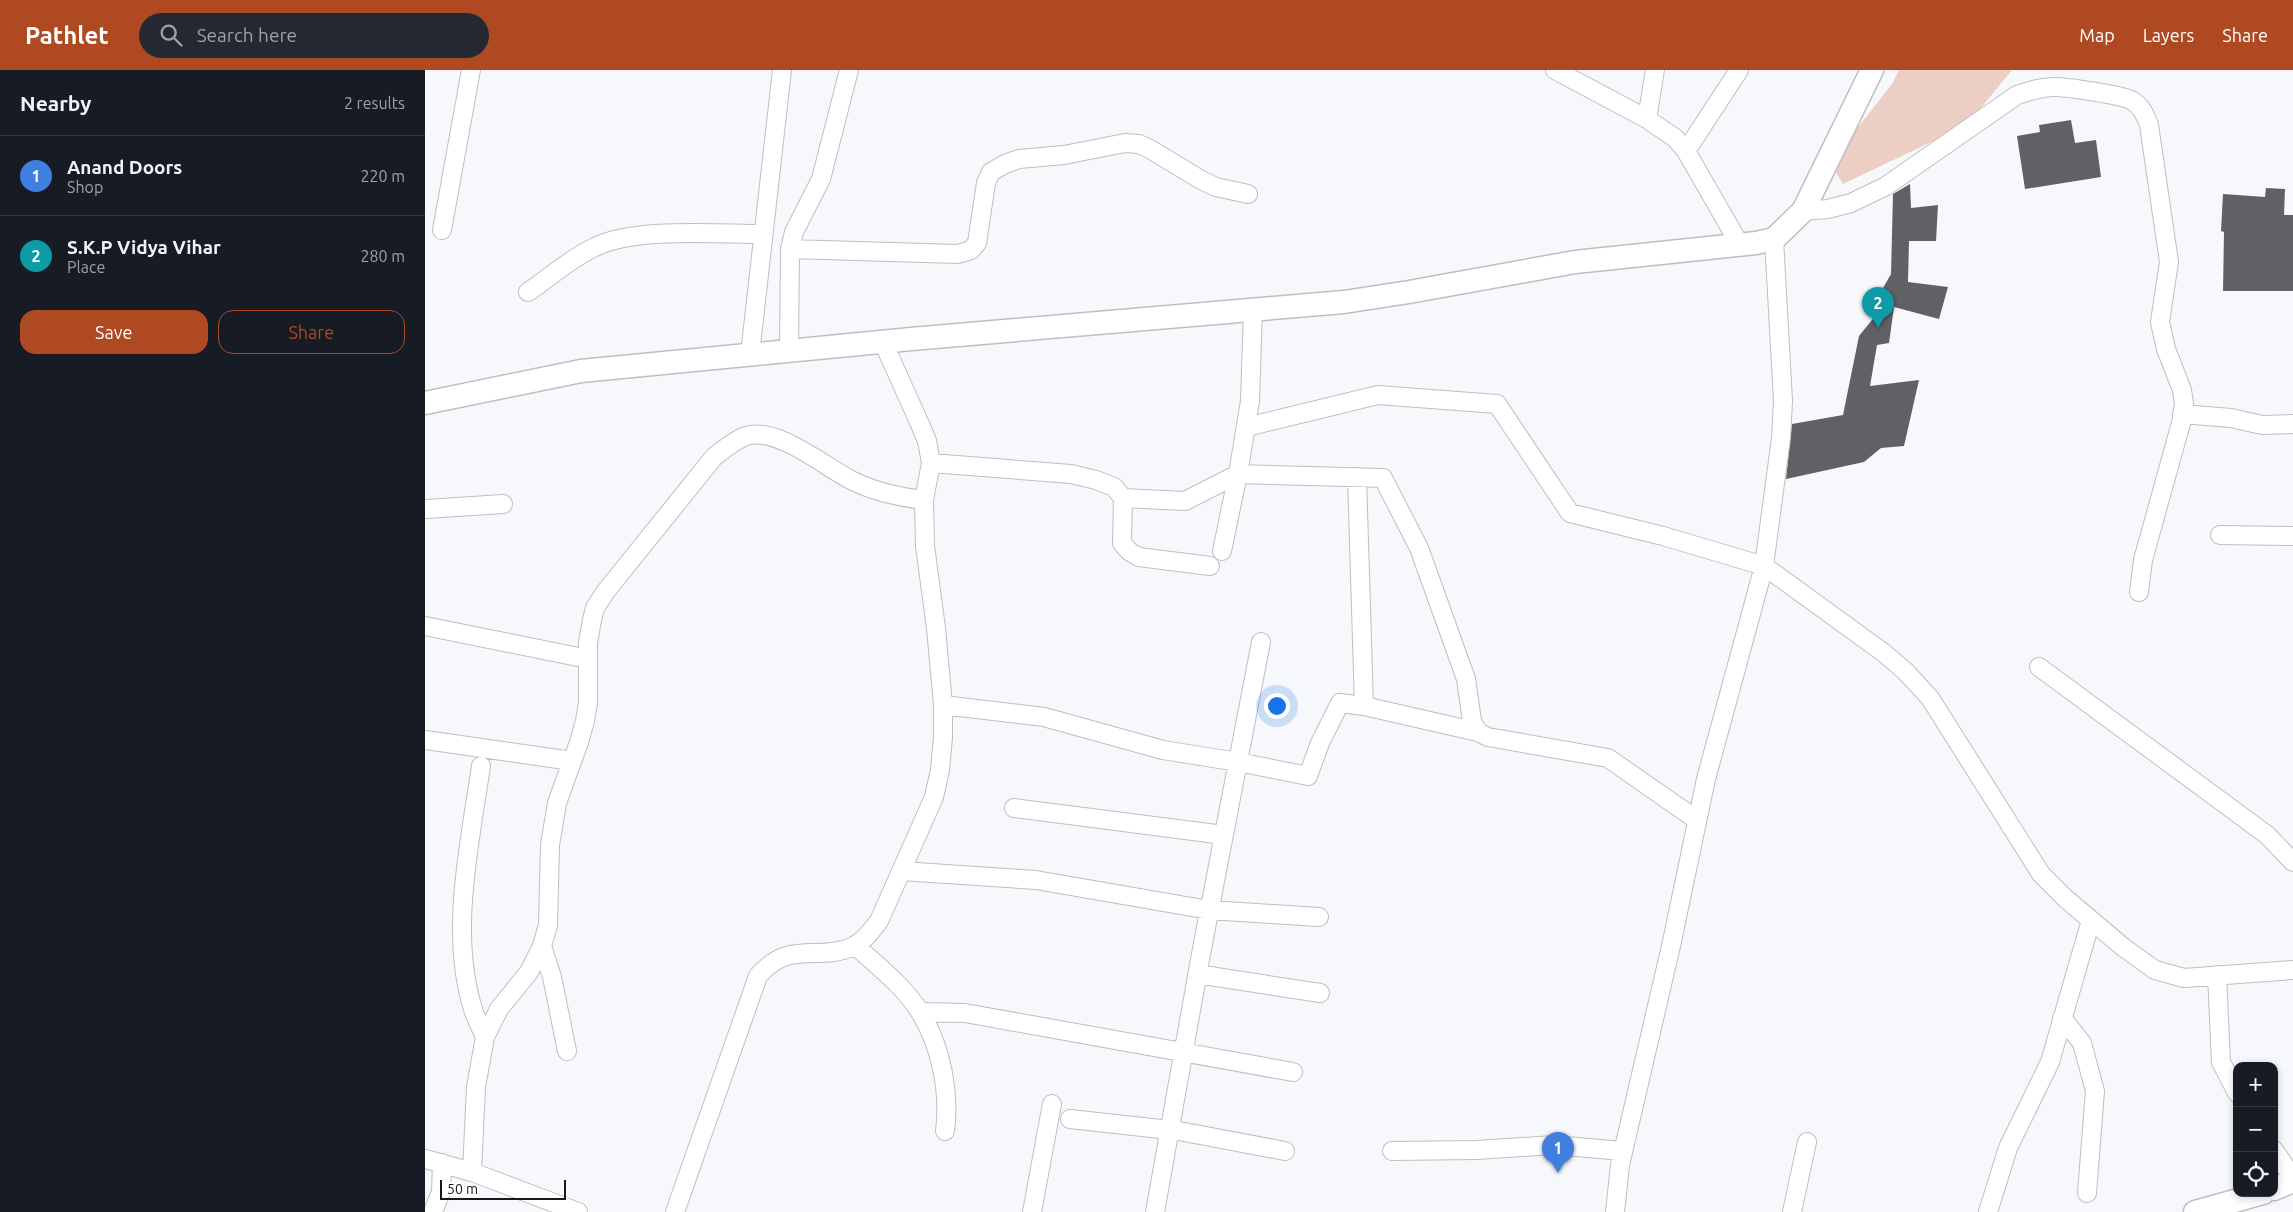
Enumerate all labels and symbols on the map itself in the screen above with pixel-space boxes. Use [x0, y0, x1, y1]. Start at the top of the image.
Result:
pin: 2 [1862, 287, 1894, 328]
your location [1264, 693, 1290, 719]
pin: 1 [1542, 1132, 1574, 1173]
scale bar [440, 1177, 566, 1200]

